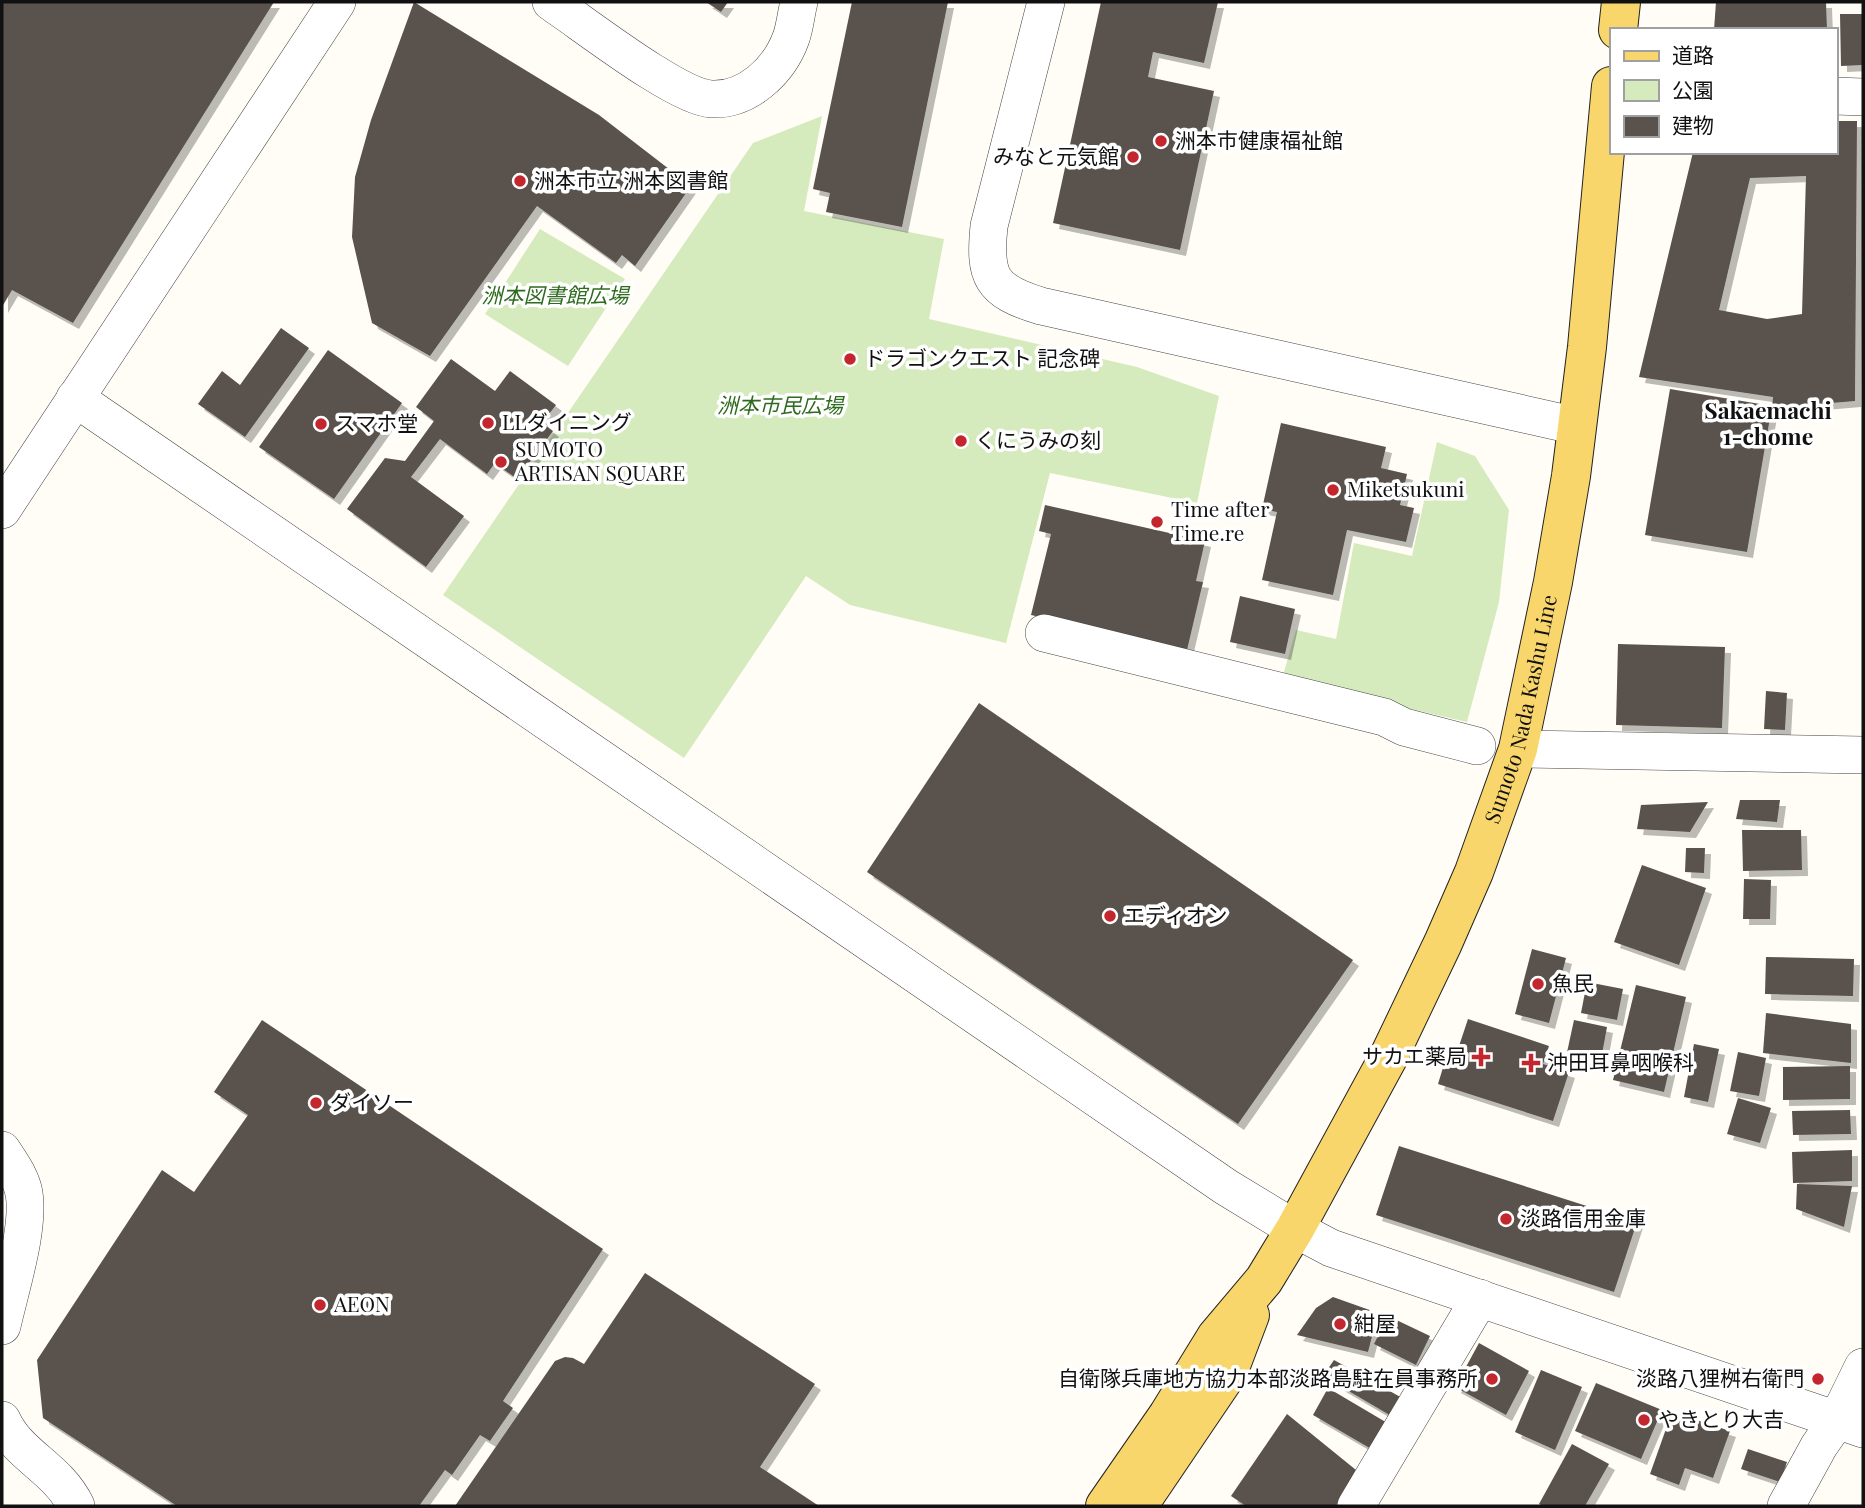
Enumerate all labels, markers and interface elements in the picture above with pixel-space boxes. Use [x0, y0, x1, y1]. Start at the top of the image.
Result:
legend [1610, 28, 1837, 154]
text: 道路 [1672, 40, 1714, 68]
text: 公園 [1672, 75, 1714, 103]
text: 建物 [1672, 110, 1714, 138]
place label: 洲本市健康福祉館 [1175, 125, 1343, 153]
marker: 洲本市健康福祉館 [1153, 133, 1169, 149]
place label: みなと元気館 [993, 141, 1119, 169]
marker: みなと元気館 [1125, 149, 1141, 165]
place label: 洲本市立 洲本図書館 [534, 165, 728, 193]
marker: 洲本市立 洲本図書館 [512, 173, 528, 189]
park label: 洲本図書館広場 [482, 280, 630, 308]
place label: ドラゴンクエスト 記念碑 [864, 343, 1100, 371]
marker: ドラゴンクエスト 記念碑 [842, 351, 858, 367]
park label: 洲本市民広場 [717, 390, 845, 418]
district label: Sakaemachi 1-chome [1704, 394, 1832, 451]
place label: LLダイニング [502, 407, 632, 435]
place label: スマホ堂 [335, 408, 418, 436]
marker: LLダイニング [480, 415, 496, 431]
marker: スマホ堂 [313, 416, 329, 432]
place label: くにうみの刻 [975, 425, 1101, 453]
marker: くにうみの刻 [953, 433, 969, 449]
place label: SUMOTO ARTISAN SQUARE [514, 434, 685, 486]
marker: SUMOTO ARTISAN SQUARE [493, 454, 509, 470]
place label: Miketsukuni [1347, 474, 1465, 502]
marker: Miketsukuni [1325, 482, 1341, 498]
place label: Time after Time.re [1171, 494, 1270, 546]
marker: Time after Time.re [1149, 514, 1165, 530]
street label: Sumoto Nada Kashu Line [1477, 592, 1562, 827]
place label: エディオン [1124, 900, 1228, 928]
marker: エディオン [1102, 908, 1118, 924]
place label: 魚民 [1552, 968, 1594, 996]
marker: 魚民 [1530, 976, 1546, 992]
place label: サカエ薬局 [1362, 1041, 1467, 1069]
place label: 沖田耳鼻咽喉科 [1547, 1047, 1694, 1075]
marker: サカエ薬局 [1473, 1049, 1489, 1065]
marker: 沖田耳鼻咽喉科 [1521, 1053, 1541, 1073]
place label: ダイソー [330, 1087, 414, 1115]
marker: ダイソー [308, 1095, 324, 1111]
place label: 淡路信用金庫 [1520, 1203, 1646, 1231]
marker: 淡路信用金庫 [1498, 1211, 1514, 1227]
place label: AEON [333, 1289, 390, 1317]
marker: AEON [312, 1297, 328, 1313]
place label: 紺屋 [1354, 1308, 1396, 1336]
marker: 紺屋 [1332, 1316, 1348, 1332]
place label: 自衛隊兵庫地方協力本部淡路島駐在員事務所 [1058, 1363, 1478, 1391]
place label: 淡路八狸桝右衛門 [1636, 1363, 1804, 1391]
marker: 自衛隊兵庫地方協力本部淡路島駐在員事務所 [1484, 1371, 1500, 1387]
marker: 淡路八狸桝右衛門 [1810, 1371, 1826, 1387]
place label: やきとり大吉 [1658, 1404, 1784, 1432]
marker: やきとり大吉 [1636, 1412, 1652, 1428]

